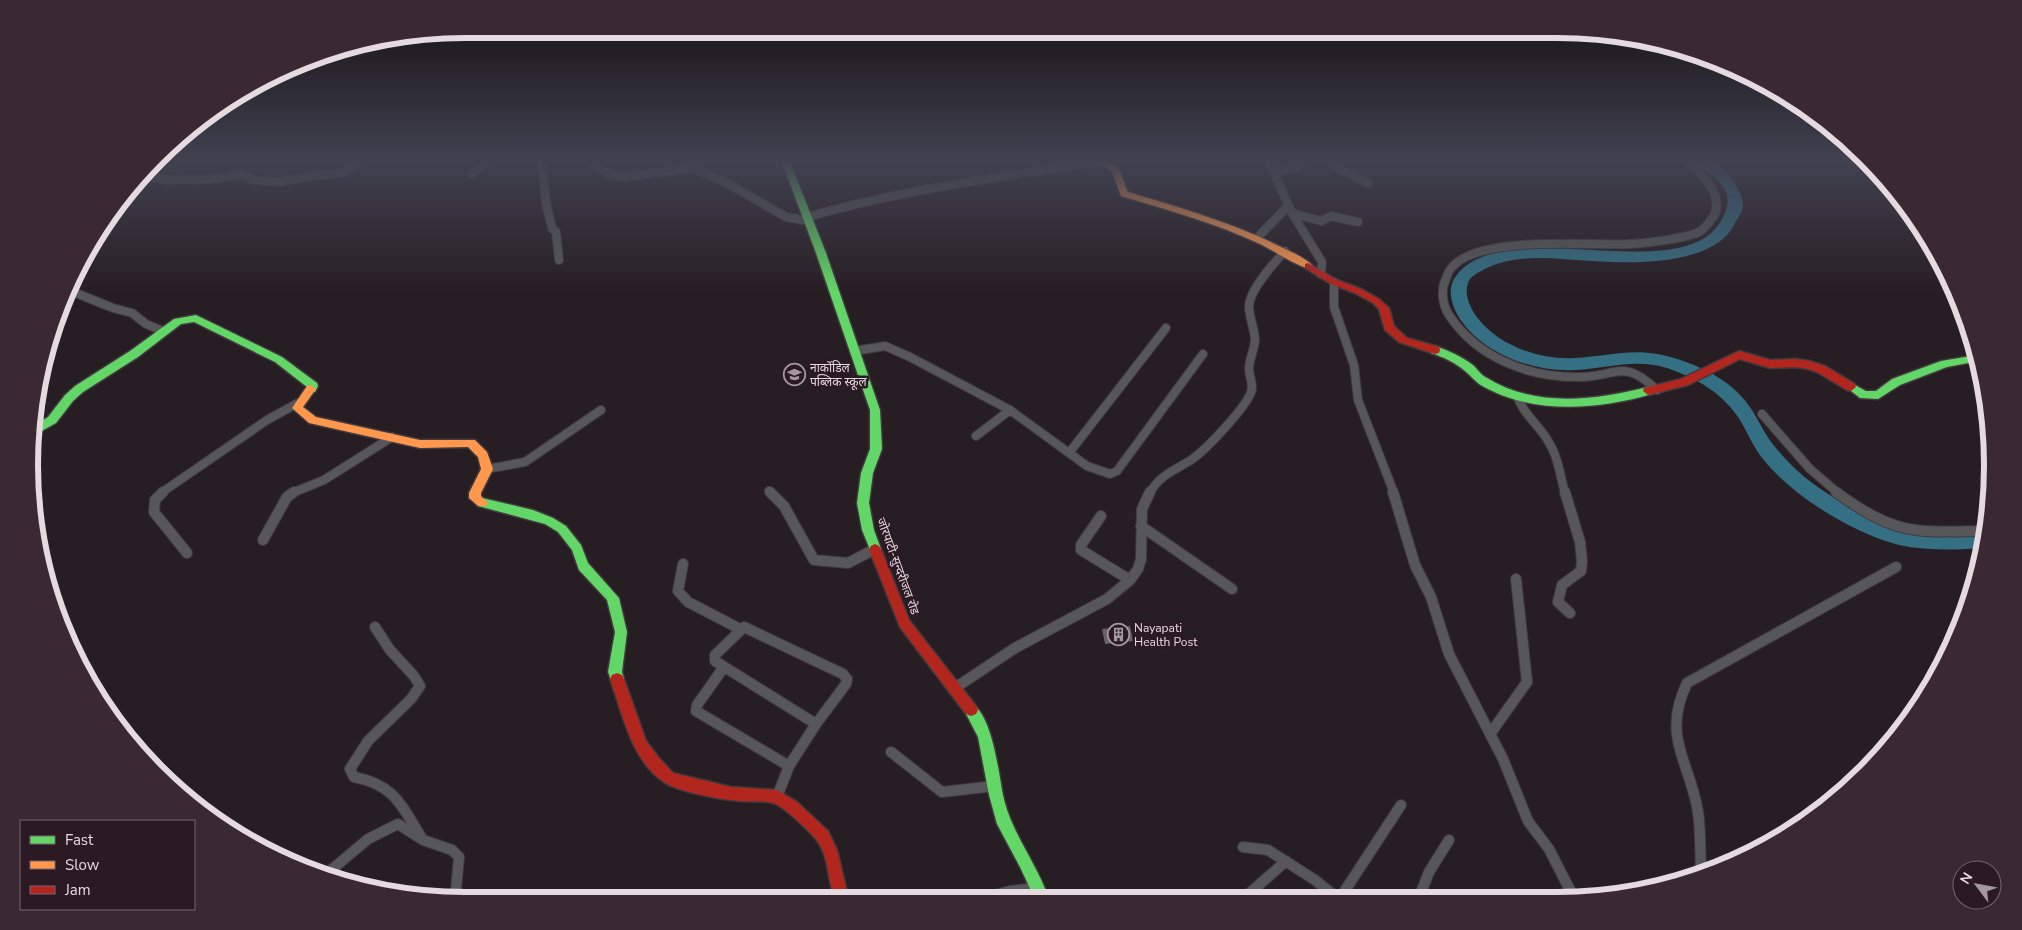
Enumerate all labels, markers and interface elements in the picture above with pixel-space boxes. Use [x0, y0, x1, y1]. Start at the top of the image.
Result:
place label: नार्कोडिल पब्लिक स्कूल [810, 360, 867, 390]
school or university icon: नार्कोडिल पब्लिक स्कूल [782, 363, 806, 387]
street label: जोरपाटी-सुन्दरीजल रोड [873, 515, 923, 617]
place label: Nayapati Health Post [1134, 620, 1198, 650]
building icon: Nayapati Health Post [1106, 623, 1130, 647]
legend [20, 820, 195, 910]
text: Fast [65, 830, 94, 850]
text: Slow [65, 855, 100, 875]
north arrow [1952, 860, 2002, 910]
text: N [1956, 869, 1977, 888]
text: Jam [64, 880, 91, 900]

